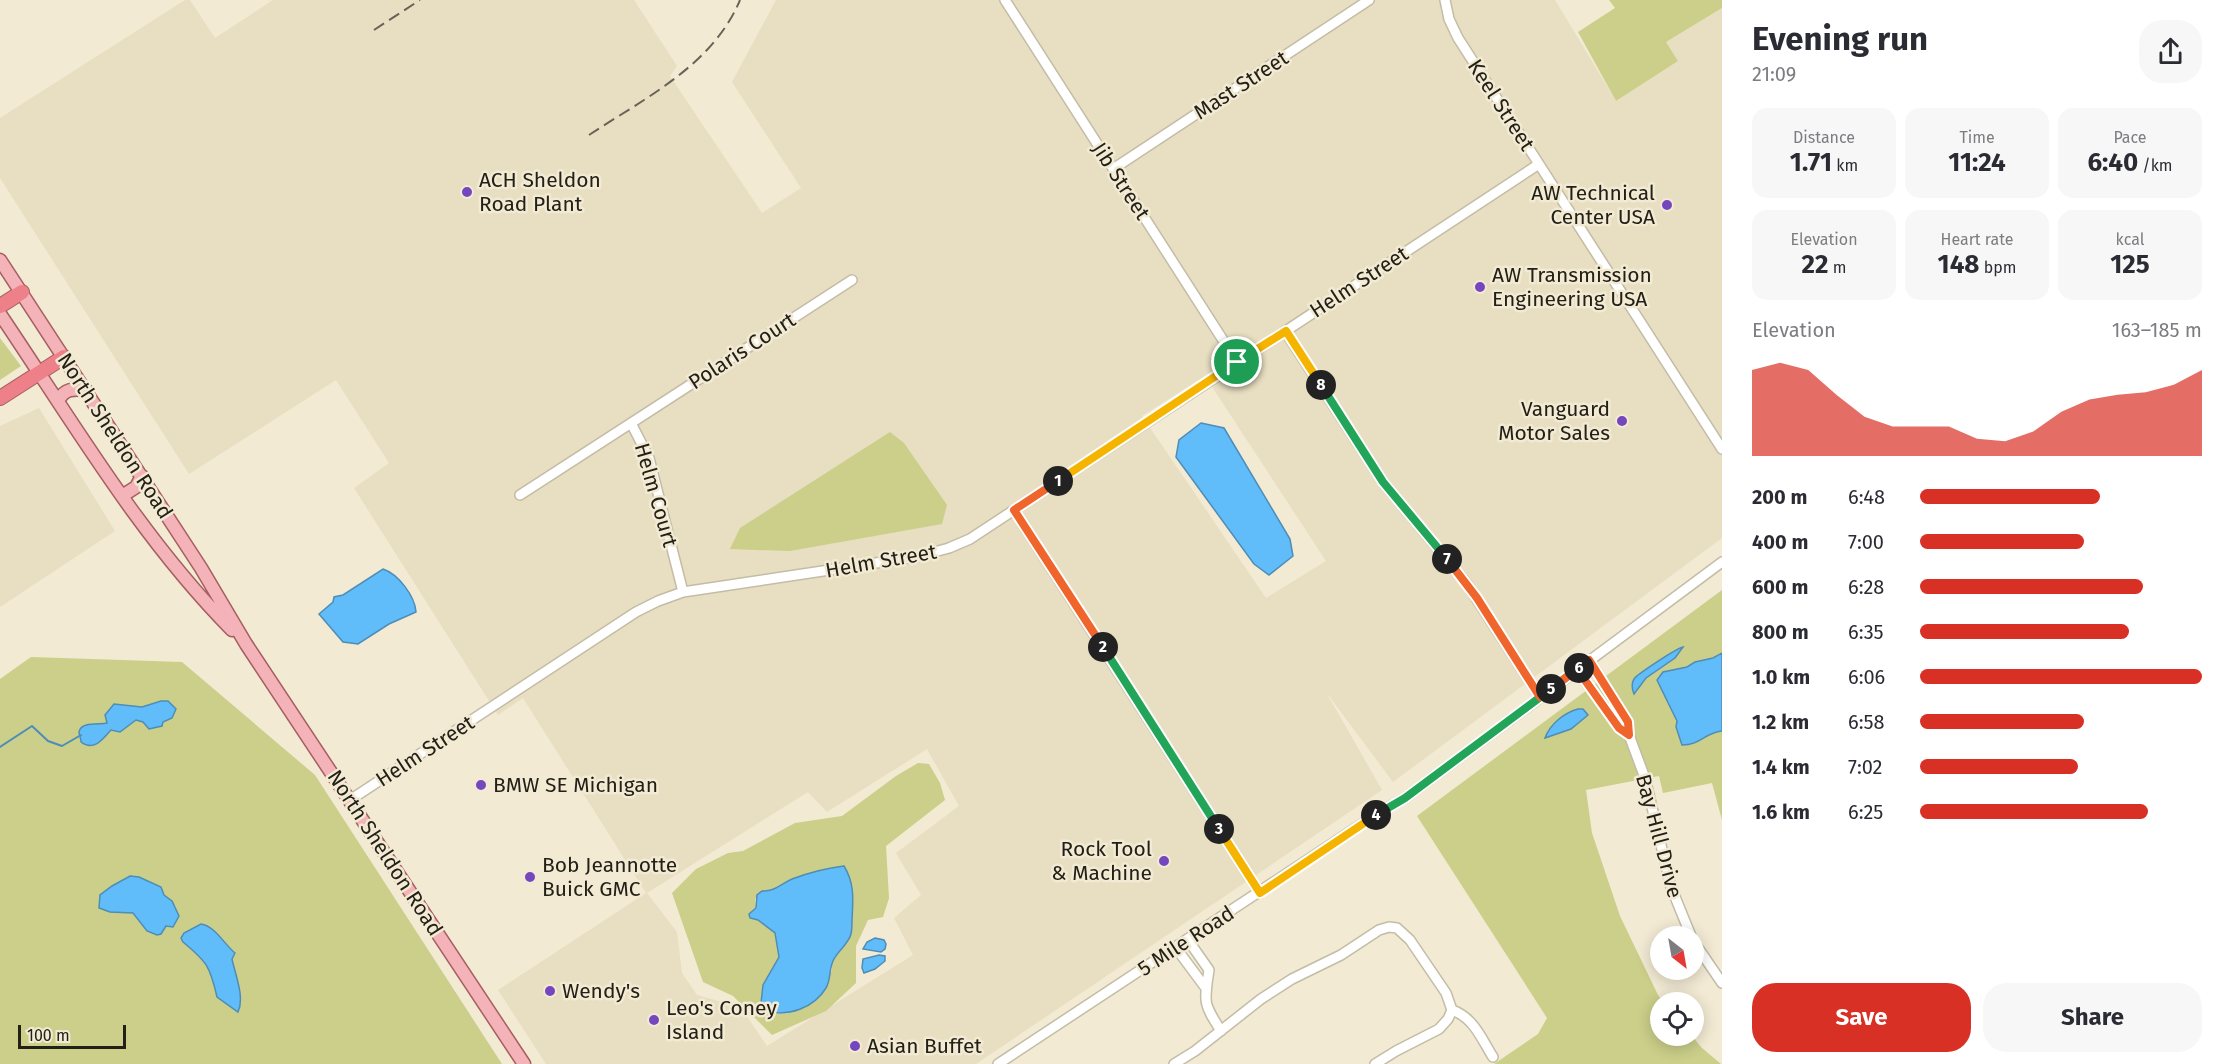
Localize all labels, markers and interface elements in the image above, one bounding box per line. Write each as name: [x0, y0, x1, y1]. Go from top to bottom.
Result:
text: Evening run: [1752, 19, 1928, 59]
button: share: [2139, 20, 2202, 83]
street label: Mast Street: [1189, 45, 1293, 125]
street label: Keel Street: [1462, 54, 1540, 156]
text: 21:09: [1752, 62, 1796, 86]
text: Distance: [1793, 128, 1855, 147]
text: Time: [1959, 128, 1995, 147]
text: Pace: [2113, 128, 2147, 147]
street label: Jib Street: [1086, 137, 1156, 225]
text: 1.71: [1790, 147, 1832, 178]
text: 11:24: [1948, 147, 2006, 178]
text: 6:40: [2087, 147, 2138, 178]
text: km: [1832, 156, 1858, 175]
text: /km: [2138, 156, 2173, 175]
place label: ACH Sheldon Road Plant: [479, 167, 601, 217]
place label: AW Technical Center USA: [1531, 180, 1655, 230]
marker: ACH Sheldon Road Plant: [460, 185, 474, 199]
marker: AW Technical Center USA: [1660, 198, 1674, 212]
text: Elevation: [1790, 230, 1858, 249]
text: Heart rate: [1941, 230, 2013, 249]
text: kcal: [2116, 230, 2144, 249]
street label: Helm Street: [1305, 240, 1414, 324]
text: 22: [1802, 249, 1828, 280]
text: 148: [1938, 249, 1979, 280]
text: 125: [2110, 249, 2150, 280]
text: m: [1828, 258, 1846, 277]
text: bpm: [1979, 258, 2016, 277]
place label: AW Transmission Engineering USA: [1492, 262, 1652, 312]
marker: AW Transmission Engineering USA: [1473, 280, 1487, 294]
street label: Polaris Court: [684, 307, 801, 395]
text: Elevation: [1752, 318, 1836, 342]
text: 163–185 m: [2112, 318, 2202, 342]
pin: [1211, 336, 1262, 387]
icon: arrive: [1220, 345, 1253, 378]
street label: North Sheldon Road: [52, 348, 178, 524]
pin: 8: [1306, 370, 1336, 400]
text: 8: [1316, 375, 1326, 394]
place label: Vanguard Motor Sales: [1498, 396, 1610, 446]
marker: Vanguard Motor Sales: [1615, 414, 1629, 428]
street label: Helm Court: [629, 440, 683, 550]
pin: 1: [1043, 466, 1073, 496]
text: 1: [1054, 471, 1062, 490]
text: 200 m: [1752, 485, 1807, 509]
text: 6:48: [1848, 485, 1885, 509]
text: 400 m: [1752, 530, 1808, 554]
text: 7:00: [1848, 530, 1884, 554]
street label: Helm Street: [823, 538, 939, 584]
pin: 7: [1432, 544, 1462, 574]
text: 7: [1443, 549, 1451, 568]
text: 600 m: [1752, 575, 1808, 599]
text: 6:28: [1848, 575, 1884, 599]
text: 800 m: [1752, 620, 1809, 644]
text: 6:35: [1848, 620, 1884, 644]
pin: 2: [1088, 632, 1118, 662]
text: 2: [1099, 637, 1107, 656]
pin: 6: [1564, 653, 1594, 683]
text: 6: [1574, 658, 1584, 677]
text: 1.0 km: [1752, 665, 1810, 689]
text: 6:06: [1848, 665, 1885, 689]
pin: 5: [1536, 674, 1566, 704]
text: 5: [1547, 679, 1555, 698]
street label: Helm Street: [371, 709, 480, 793]
text: 1.2 km: [1752, 710, 1809, 734]
text: 6:58: [1848, 710, 1885, 734]
text: 1.4 km: [1752, 755, 1810, 779]
text: 7:02: [1848, 755, 1883, 779]
street label: North Sheldon Road: [322, 765, 448, 941]
street label: Bay Hill Drive: [1630, 771, 1688, 901]
place label: BMW SE Michigan: [493, 772, 658, 798]
marker: BMW SE Michigan: [474, 778, 488, 792]
pin: 4: [1361, 800, 1391, 830]
text: 1.6 km: [1752, 800, 1810, 824]
text: 6:25: [1848, 800, 1883, 824]
text: 4: [1371, 805, 1381, 824]
pin: 3: [1204, 814, 1234, 844]
text: 3: [1215, 819, 1223, 838]
place label: Rock Tool & Machine: [1051, 836, 1152, 886]
place label: Bob Jeannotte Buick GMC: [542, 852, 677, 902]
marker: Rock Tool & Machine: [1157, 854, 1171, 868]
marker: Bob Jeannotte Buick GMC: [523, 870, 537, 884]
street label: 5 Mile Road: [1133, 900, 1239, 982]
north arrow: [1650, 926, 1704, 980]
map controls: [1650, 926, 1704, 1046]
place label: Wendy's: [562, 978, 640, 1004]
button: Save: [1752, 983, 1971, 1052]
button: Share: [1983, 983, 2202, 1052]
marker: Wendy's: [543, 984, 557, 998]
button: locate: [1650, 992, 1704, 1046]
place label: Leo's Coney Island: [666, 995, 777, 1045]
marker: Leo's Coney Island: [647, 1013, 661, 1027]
scale bar: [18, 1022, 126, 1050]
text: 100 m: [27, 1026, 70, 1045]
place label: Asian Buffet: [867, 1033, 982, 1059]
marker: Asian Buffet: [848, 1039, 862, 1053]

